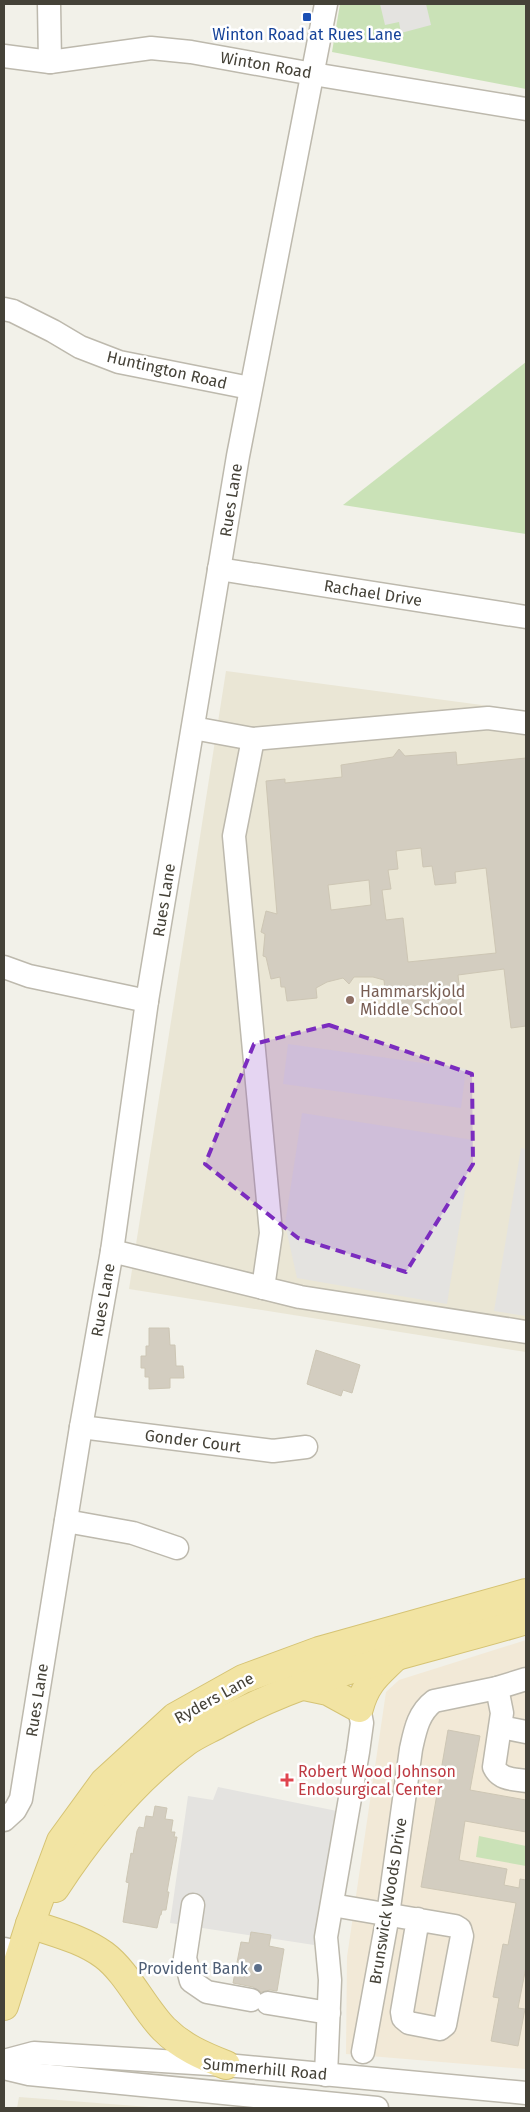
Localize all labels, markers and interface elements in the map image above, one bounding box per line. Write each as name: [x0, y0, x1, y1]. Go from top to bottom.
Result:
marker: Winton Road at Rues Lane: [301, 11, 313, 23]
place label: Winton Road at Rues Lane: [212, 25, 402, 44]
street label: Winton Road: [219, 48, 313, 82]
street label: Huntington Road: [105, 347, 229, 393]
street label: Rues Lane: [216, 462, 246, 538]
street label: Rachael Drive: [323, 576, 423, 610]
street label: Rues Lane: [149, 862, 179, 938]
place label: Hammarskjold Middle School: [360, 982, 465, 1019]
marker: Hammarskjold Middle School: [344, 994, 356, 1006]
street label: Rues Lane: [87, 1262, 119, 1338]
street label: Gonder Court: [144, 1426, 242, 1456]
street label: Rues Lane: [22, 1662, 52, 1738]
street label: Ryders Lane: [171, 1668, 257, 1728]
place label: Robert Wood Johnson Endosurgical Center: [298, 1762, 456, 1799]
marker: Robert Wood Johnson Endosurgical Center: [280, 1773, 294, 1787]
street label: Brunswick Woods Drive: [365, 1816, 411, 1986]
place label: Provident Bank: [138, 1959, 249, 1978]
marker: Provident Bank: [252, 1962, 264, 1974]
street label: Summerhill Road: [202, 2054, 328, 2084]

